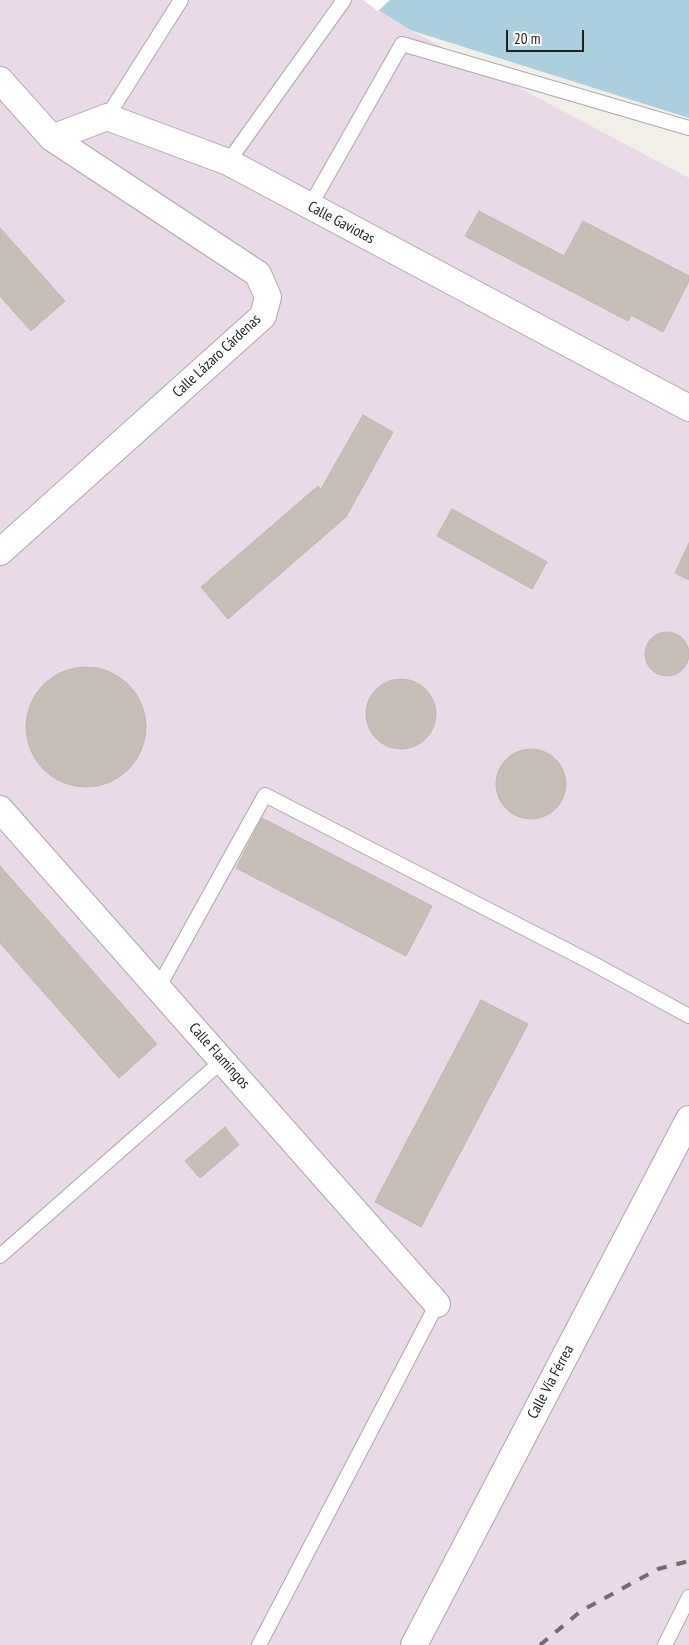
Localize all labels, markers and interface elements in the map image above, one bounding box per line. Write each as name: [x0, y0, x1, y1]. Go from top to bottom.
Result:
scale bar: [509, 20, 586, 52]
text: 20 m: [514, 29, 540, 48]
street label: Calle Gaviotas: [304, 198, 378, 248]
street label: Calle Lázaro Cárdenas: [169, 311, 265, 401]
street label: Calle Flamingos: [185, 1019, 253, 1093]
street label: Calle Vía Férrea: [524, 1342, 578, 1422]

